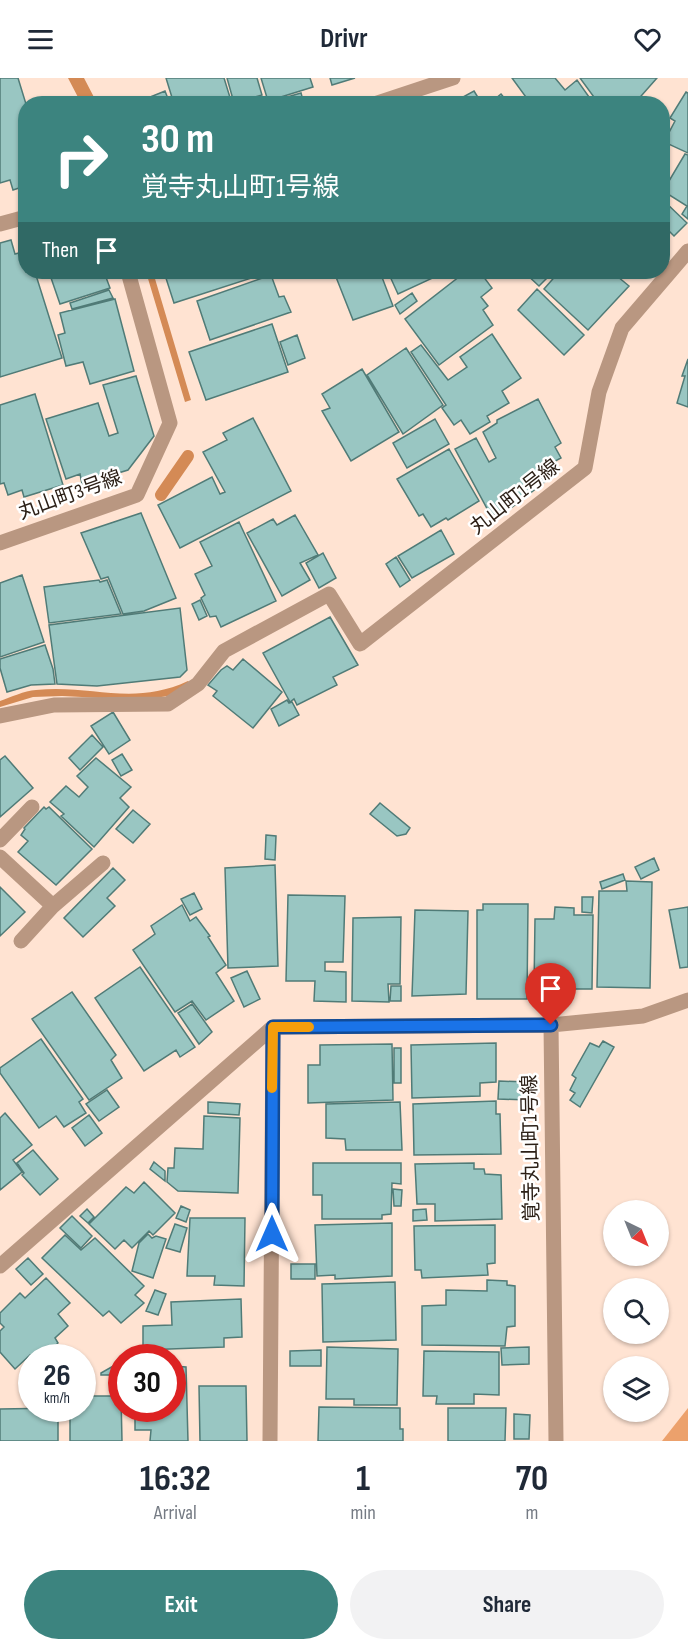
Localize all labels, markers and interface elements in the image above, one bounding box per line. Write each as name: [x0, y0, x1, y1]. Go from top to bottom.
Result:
icon: menu: [24, 23, 57, 56]
text: Drivr: [320, 23, 368, 55]
icon: heart: [631, 23, 664, 56]
text: 30 m: [141, 114, 214, 165]
icon: right: [42, 120, 120, 198]
text: 覚寺丸山町1号線: [141, 172, 339, 204]
icon: arrive: [90, 234, 123, 267]
text: Then: [42, 237, 78, 264]
street label: 丸山町1号線: [465, 455, 565, 539]
street label: 丸山町3号線: [15, 465, 125, 525]
pin: [525, 963, 576, 1025]
icon: arrive: [534, 972, 567, 1005]
street label: 覚寺丸山町1号線: [518, 1074, 544, 1222]
north arrow: [603, 1200, 669, 1266]
map controls: [603, 1200, 669, 1422]
position arrow: [240, 1202, 304, 1266]
button: search: [603, 1278, 669, 1344]
speed limit sign: 30: [108, 1344, 186, 1422]
button: layers: [603, 1356, 669, 1422]
text: 26: [43, 1358, 71, 1394]
text: km/h: [44, 1389, 70, 1408]
text: 16:32: [140, 1458, 211, 1501]
text: 1: [356, 1458, 370, 1501]
text: 70: [515, 1458, 548, 1501]
text: Arrival: [154, 1501, 197, 1525]
text: min: [351, 1501, 376, 1525]
text: m: [525, 1501, 538, 1525]
button: Exit: [24, 1570, 338, 1639]
button: Share: [350, 1570, 664, 1639]

